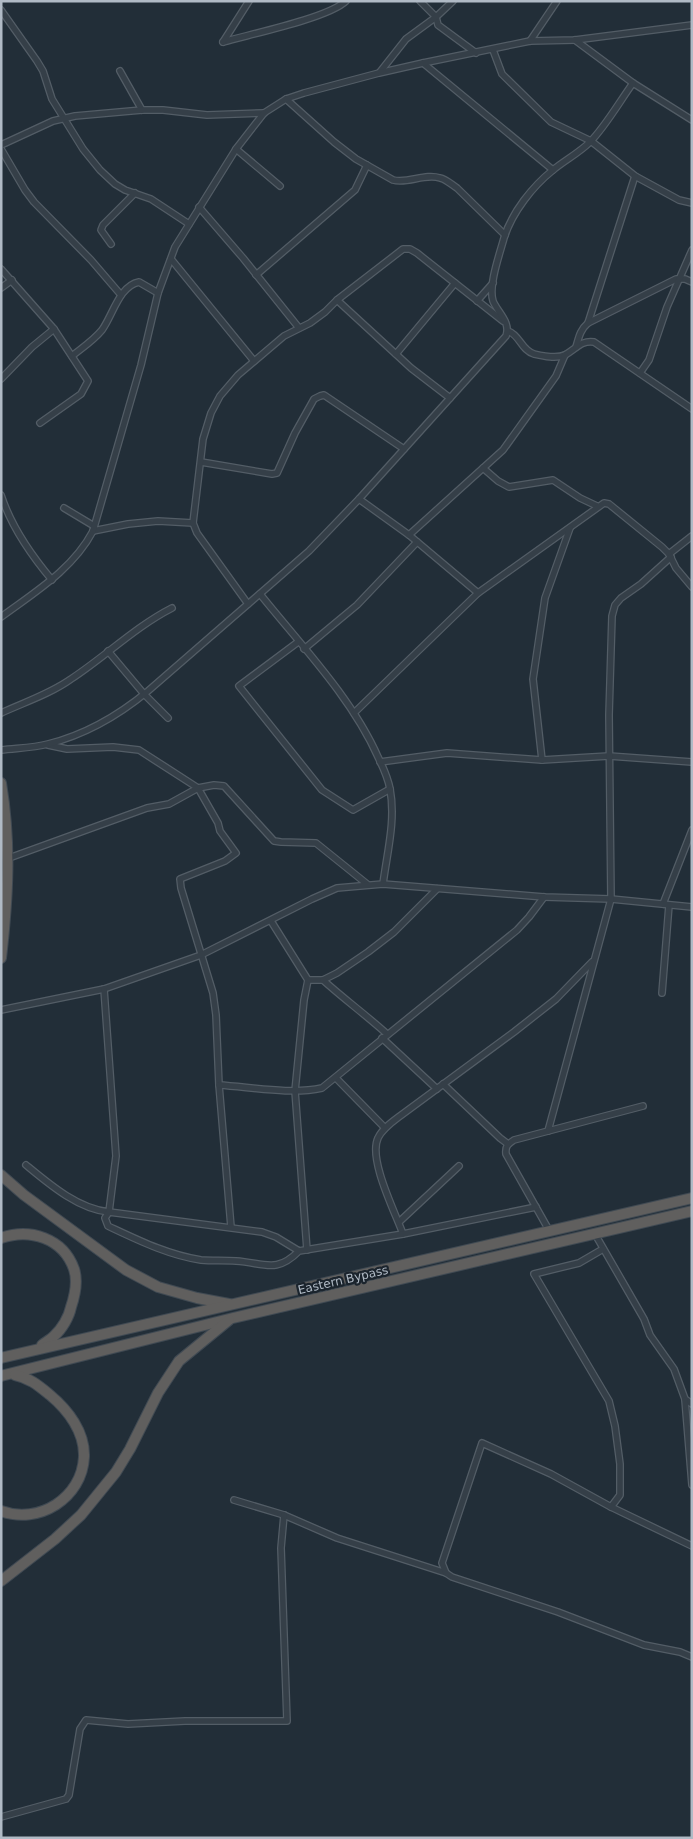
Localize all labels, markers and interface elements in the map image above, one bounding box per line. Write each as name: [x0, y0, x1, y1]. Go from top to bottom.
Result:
street label: Eastern Bypass: [296, 1263, 390, 1297]

